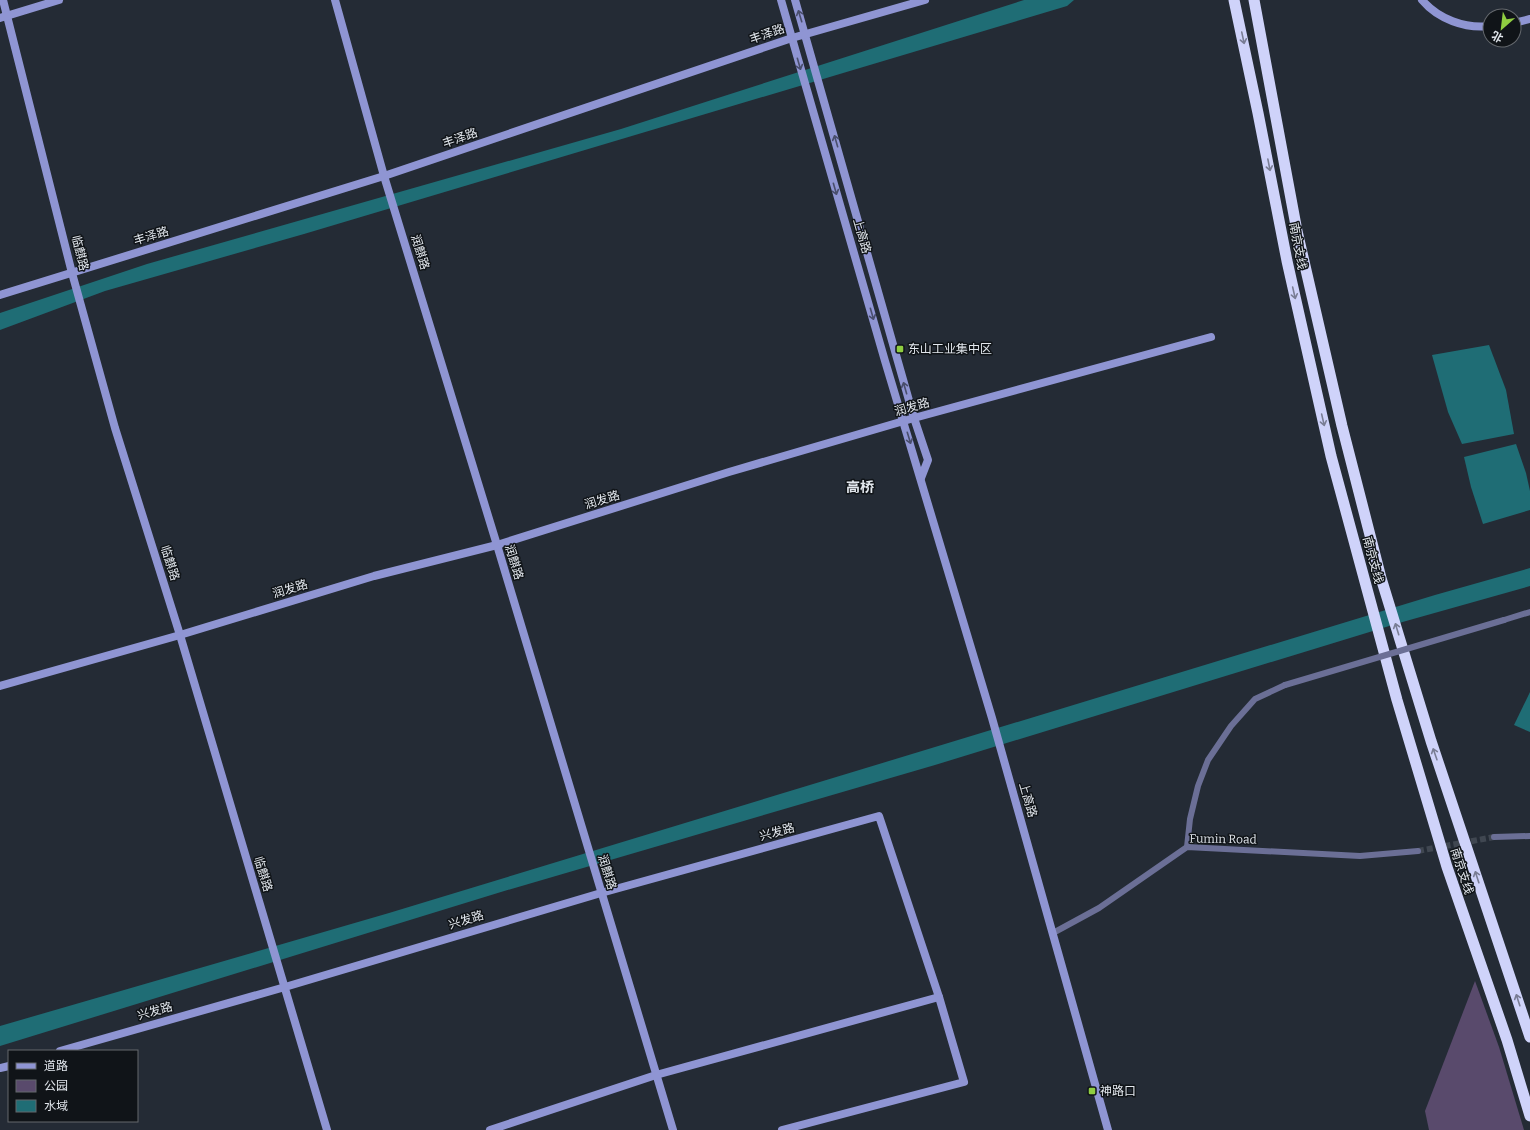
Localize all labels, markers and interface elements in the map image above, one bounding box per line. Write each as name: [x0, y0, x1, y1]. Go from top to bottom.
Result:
north arrow: [1482, 8, 1522, 48]
one-way arrow: [796, 10, 803, 23]
street label: 丰泽路: [748, 22, 786, 46]
text: 北: [1490, 28, 1505, 45]
one-way arrow: [1239, 31, 1247, 44]
one-way arrow: [796, 58, 804, 71]
street label: 丰泽路: [441, 126, 479, 150]
one-way arrow: [832, 135, 839, 148]
one-way arrow: [1265, 159, 1273, 172]
one-way arrow: [832, 182, 840, 195]
street label: 上高路: [850, 217, 874, 255]
street label: 南京支线: [1287, 221, 1309, 271]
street label: 丰泽路: [132, 224, 170, 248]
street label: 润麒路: [408, 233, 432, 271]
street label: 临麒路: [69, 234, 91, 272]
one-way arrow: [1291, 286, 1299, 299]
one-way arrow: [868, 307, 876, 320]
place label: 东山工业集中区: [908, 342, 992, 356]
marker: 东山工业集中区: [895, 344, 905, 354]
one-way arrow: [901, 382, 909, 395]
street label: 润发路: [893, 395, 931, 419]
one-way arrow: [1319, 413, 1327, 426]
one-way arrow: [906, 432, 913, 445]
district label: 高桥: [846, 479, 874, 496]
street label: 润发路: [583, 488, 621, 512]
street label: 南京支线: [1360, 535, 1386, 585]
street label: 润麒路: [502, 543, 526, 581]
street label: 临麒路: [158, 544, 182, 582]
street label: 润发路: [271, 577, 309, 601]
one-way arrow: [1393, 623, 1400, 636]
one-way arrow: [1431, 748, 1439, 760]
street label: 上高路: [1016, 781, 1040, 819]
street label: 兴发路: [758, 821, 796, 843]
street label: Fumin Road: [1189, 831, 1257, 847]
street label: 南京支线: [1448, 846, 1476, 896]
street label: 润麒路: [595, 853, 619, 891]
street label: 临麒路: [251, 855, 275, 893]
one-way arrow: [1473, 871, 1480, 884]
street label: 兴发路: [447, 908, 485, 932]
one-way arrow: [1514, 994, 1521, 1007]
street label: 兴发路: [136, 999, 174, 1023]
legend: [8, 1050, 138, 1122]
text: 道路: [44, 1059, 68, 1073]
text: 公园: [44, 1079, 68, 1093]
place label: 神路口: [1100, 1084, 1136, 1098]
marker: 神路口: [1087, 1086, 1097, 1096]
text: 水域: [44, 1099, 68, 1113]

